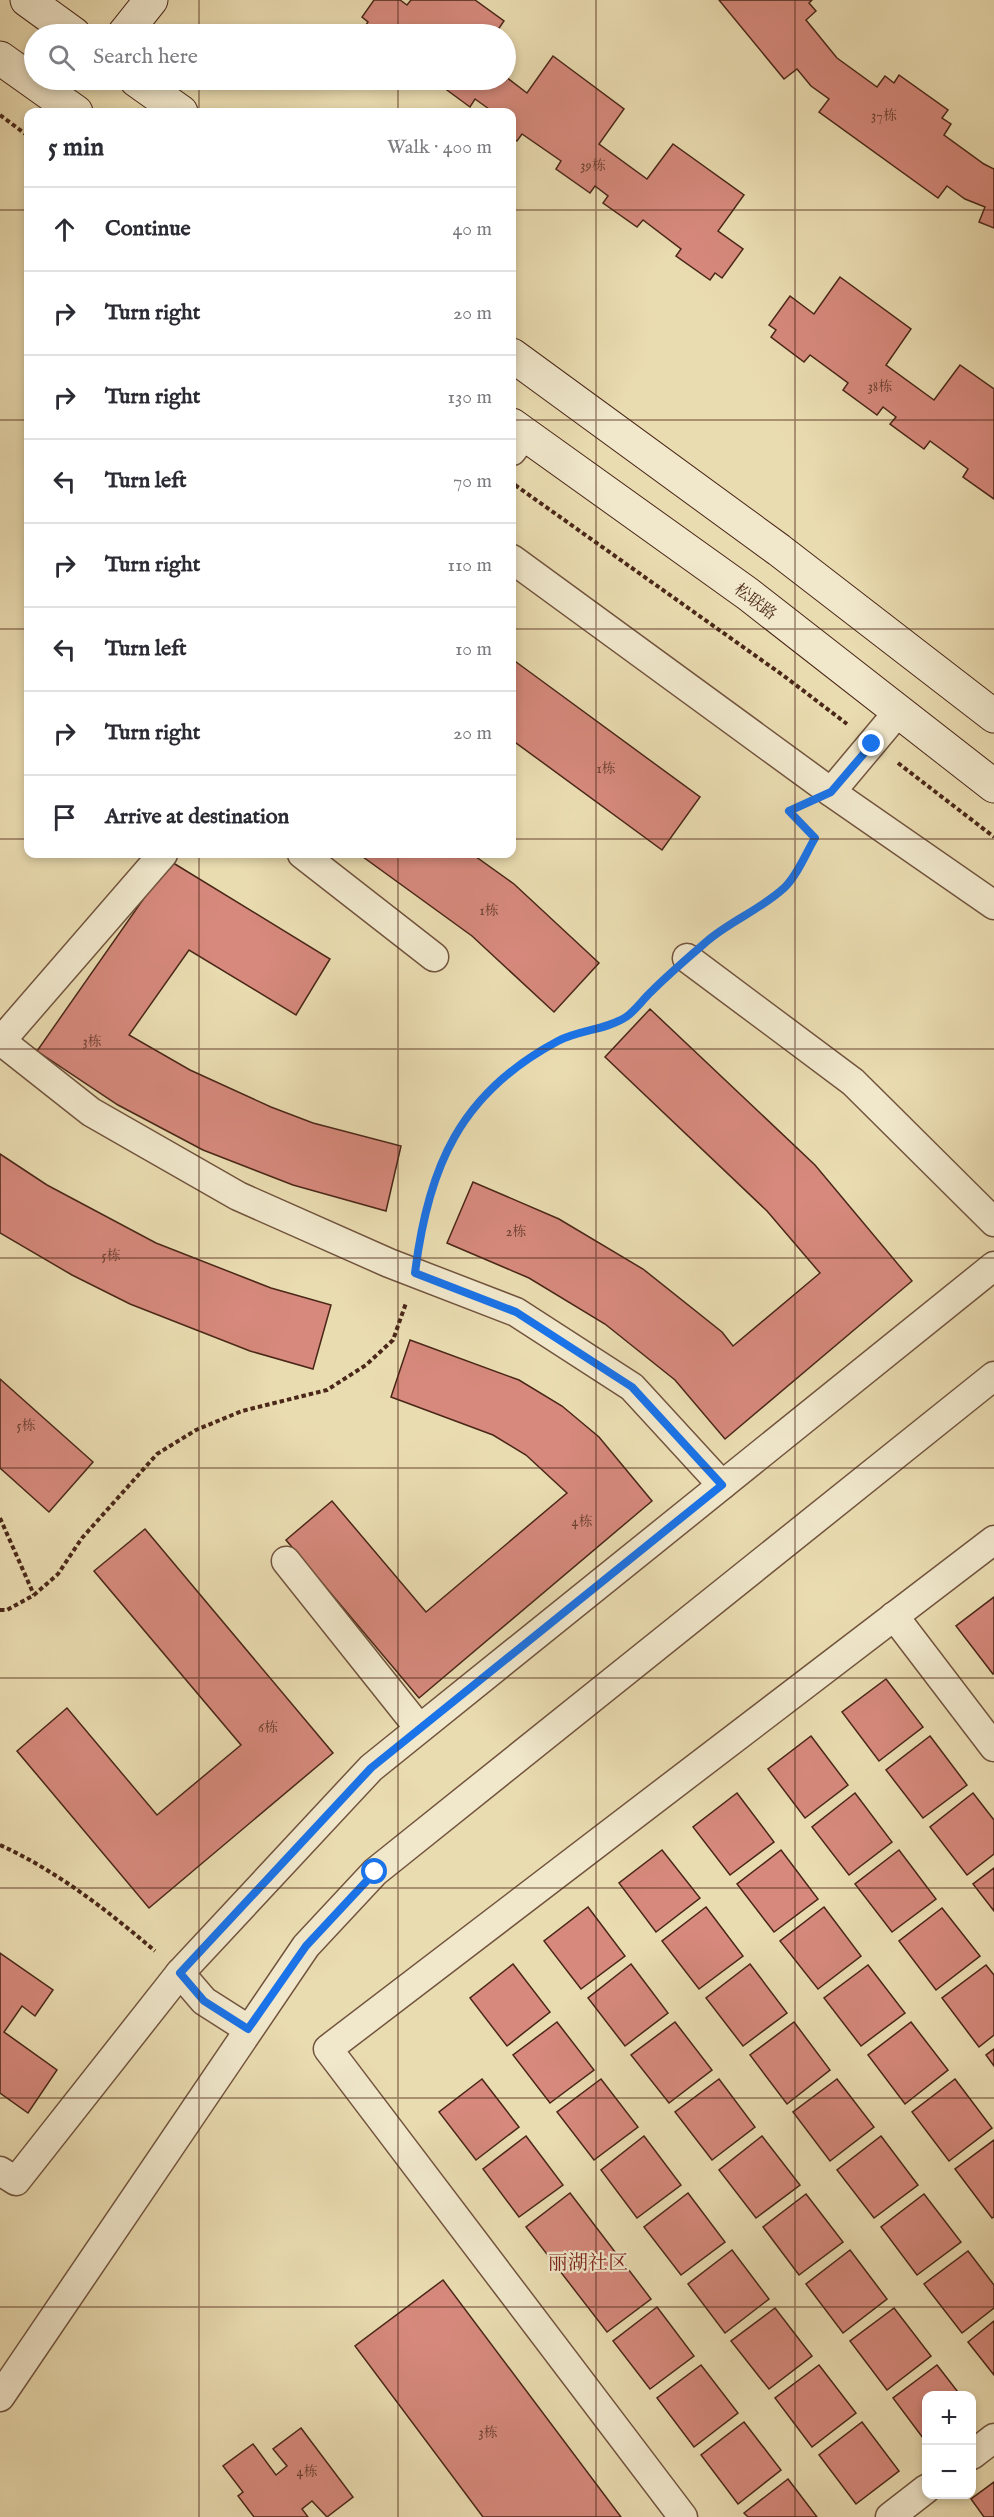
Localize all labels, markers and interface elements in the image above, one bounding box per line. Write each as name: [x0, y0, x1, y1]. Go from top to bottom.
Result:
search box: [24, 24, 516, 90]
icon: search: [45, 41, 78, 74]
text: Search here: [93, 43, 198, 71]
house number: 37栋: [871, 107, 897, 125]
text: 5 min: [48, 131, 104, 164]
text: Walk · 400 m: [387, 135, 492, 160]
house number: 39栋: [580, 157, 606, 175]
icon: ahead: [48, 213, 81, 246]
text: Continue: [105, 215, 191, 243]
text: 40 m: [453, 217, 492, 242]
icon: right: [48, 297, 81, 330]
text: Turn right: [105, 299, 200, 327]
text: 20 m: [453, 301, 492, 326]
house number: 38栋: [868, 378, 892, 396]
icon: right: [48, 381, 81, 414]
text: Turn right: [105, 383, 200, 411]
text: 130 m: [447, 385, 492, 410]
icon: left: [48, 465, 81, 498]
text: Turn left: [105, 467, 187, 495]
text: 70 m: [453, 469, 492, 494]
icon: right: [48, 549, 81, 582]
text: Turn right: [105, 551, 200, 579]
text: 110 m: [448, 553, 492, 578]
street label: 松联路: [730, 580, 780, 625]
icon: left: [48, 633, 81, 666]
text: Turn left: [105, 635, 187, 663]
text: 10 m: [455, 637, 492, 662]
icon: right: [48, 717, 81, 750]
text: Turn right: [105, 719, 200, 747]
text: 20 m: [453, 721, 492, 746]
route end: [858, 730, 884, 756]
house number: 1栋: [596, 760, 616, 778]
icon: arrive: [48, 801, 81, 834]
text: Arrive at destination: [105, 803, 289, 831]
house number: 1栋: [479, 902, 499, 920]
house number: 3栋: [82, 1033, 102, 1051]
house number: 2栋: [506, 1223, 526, 1241]
house number: 5栋: [101, 1247, 121, 1265]
house number: 5栋: [16, 1417, 36, 1435]
house number: 4栋: [572, 1513, 592, 1531]
house number: 6栋: [258, 1719, 278, 1737]
route start: [361, 1858, 387, 1884]
district label: 丽湖社区: [548, 2251, 628, 2276]
map controls: [922, 2391, 976, 2499]
button: +: [922, 2391, 976, 2445]
house number: 3栋: [478, 2424, 498, 2442]
button: −: [922, 2445, 976, 2499]
house number: 4栋: [297, 2463, 317, 2481]

